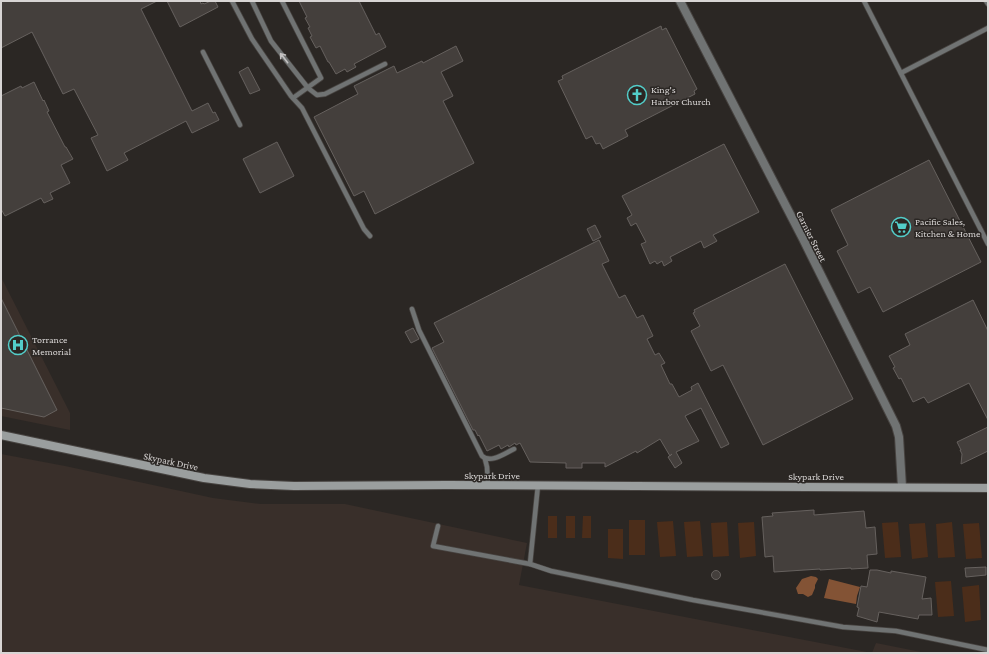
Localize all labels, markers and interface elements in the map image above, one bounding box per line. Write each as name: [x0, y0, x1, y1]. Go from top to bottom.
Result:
one-way arrow: [280, 52, 288, 63]
church icon: King's Harbor Church: [626, 84, 648, 106]
place label: King's Harbor Church: [651, 84, 711, 107]
street label: Garnier Street: [794, 209, 829, 264]
supermarket icon: Pacific Sales, Kitchen & Home: [890, 216, 912, 238]
place label: Pacific Sales, Kitchen & Home: [915, 216, 981, 239]
hospital icon: Torrance Memorial: [7, 334, 29, 356]
place label: Torrance Memorial: [32, 334, 71, 357]
street label: Skypark Drive: [143, 450, 200, 473]
street label: Skypark Drive: [464, 470, 520, 481]
street label: Skypark Drive: [788, 471, 844, 482]

